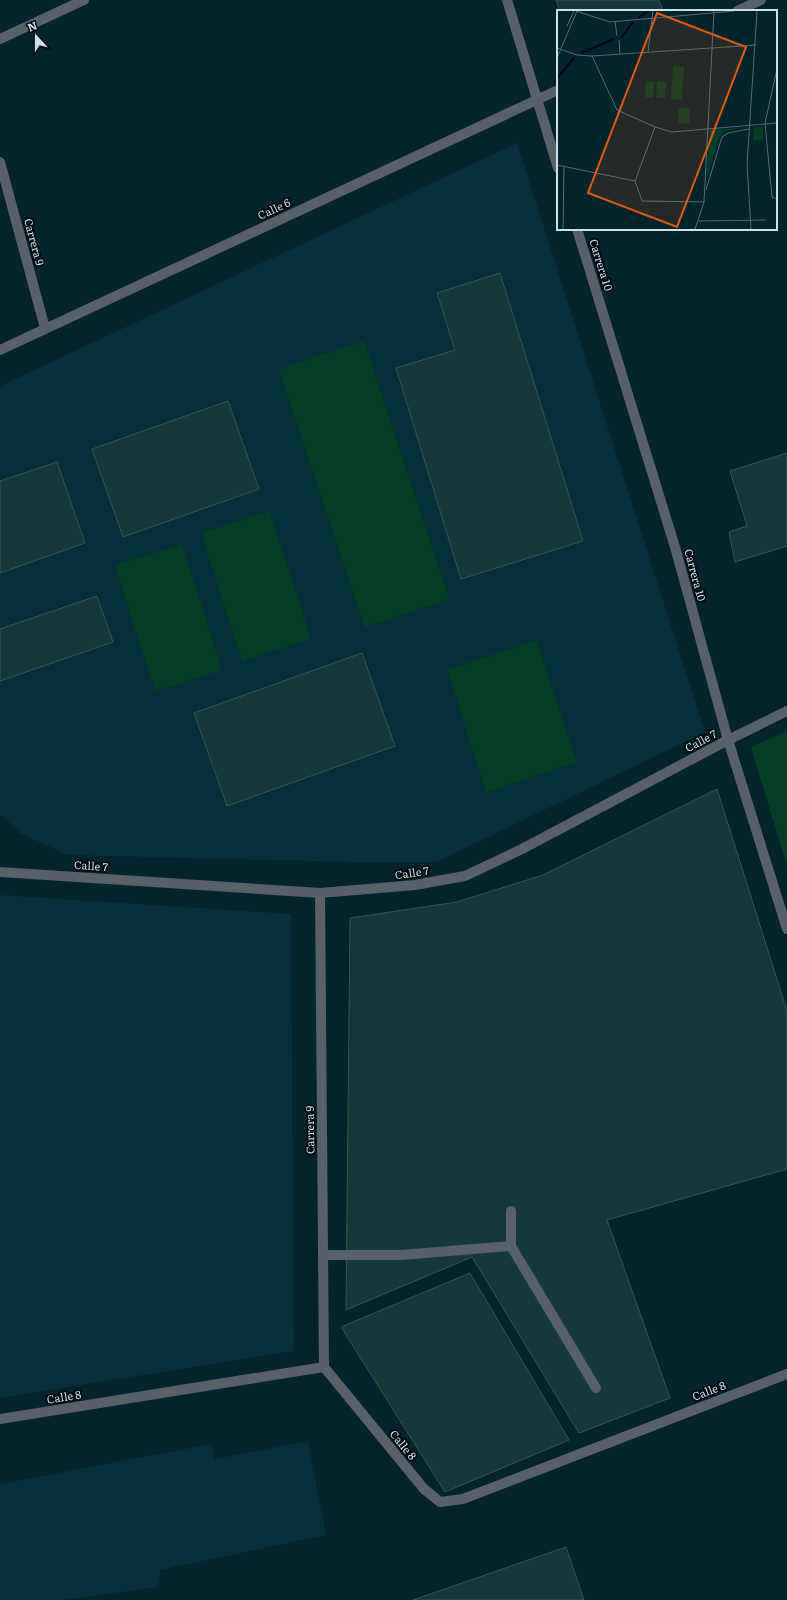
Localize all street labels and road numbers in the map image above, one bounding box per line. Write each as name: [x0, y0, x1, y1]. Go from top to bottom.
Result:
street label: Calle 6: [255, 193, 293, 223]
street label: Carrera 9: [21, 216, 49, 267]
street label: Carrera 10: [586, 237, 617, 293]
street label: Carrera 10: [681, 547, 711, 603]
street label: Calle 7: [682, 725, 720, 755]
street label: Calle 7: [73, 856, 109, 874]
street label: Calle 7: [394, 862, 430, 882]
street label: Carrera 9: [301, 1105, 317, 1154]
street label: Calle 8: [690, 1376, 728, 1404]
street label: Calle 8: [45, 1385, 82, 1407]
street label: Calle 8: [387, 1426, 421, 1463]

